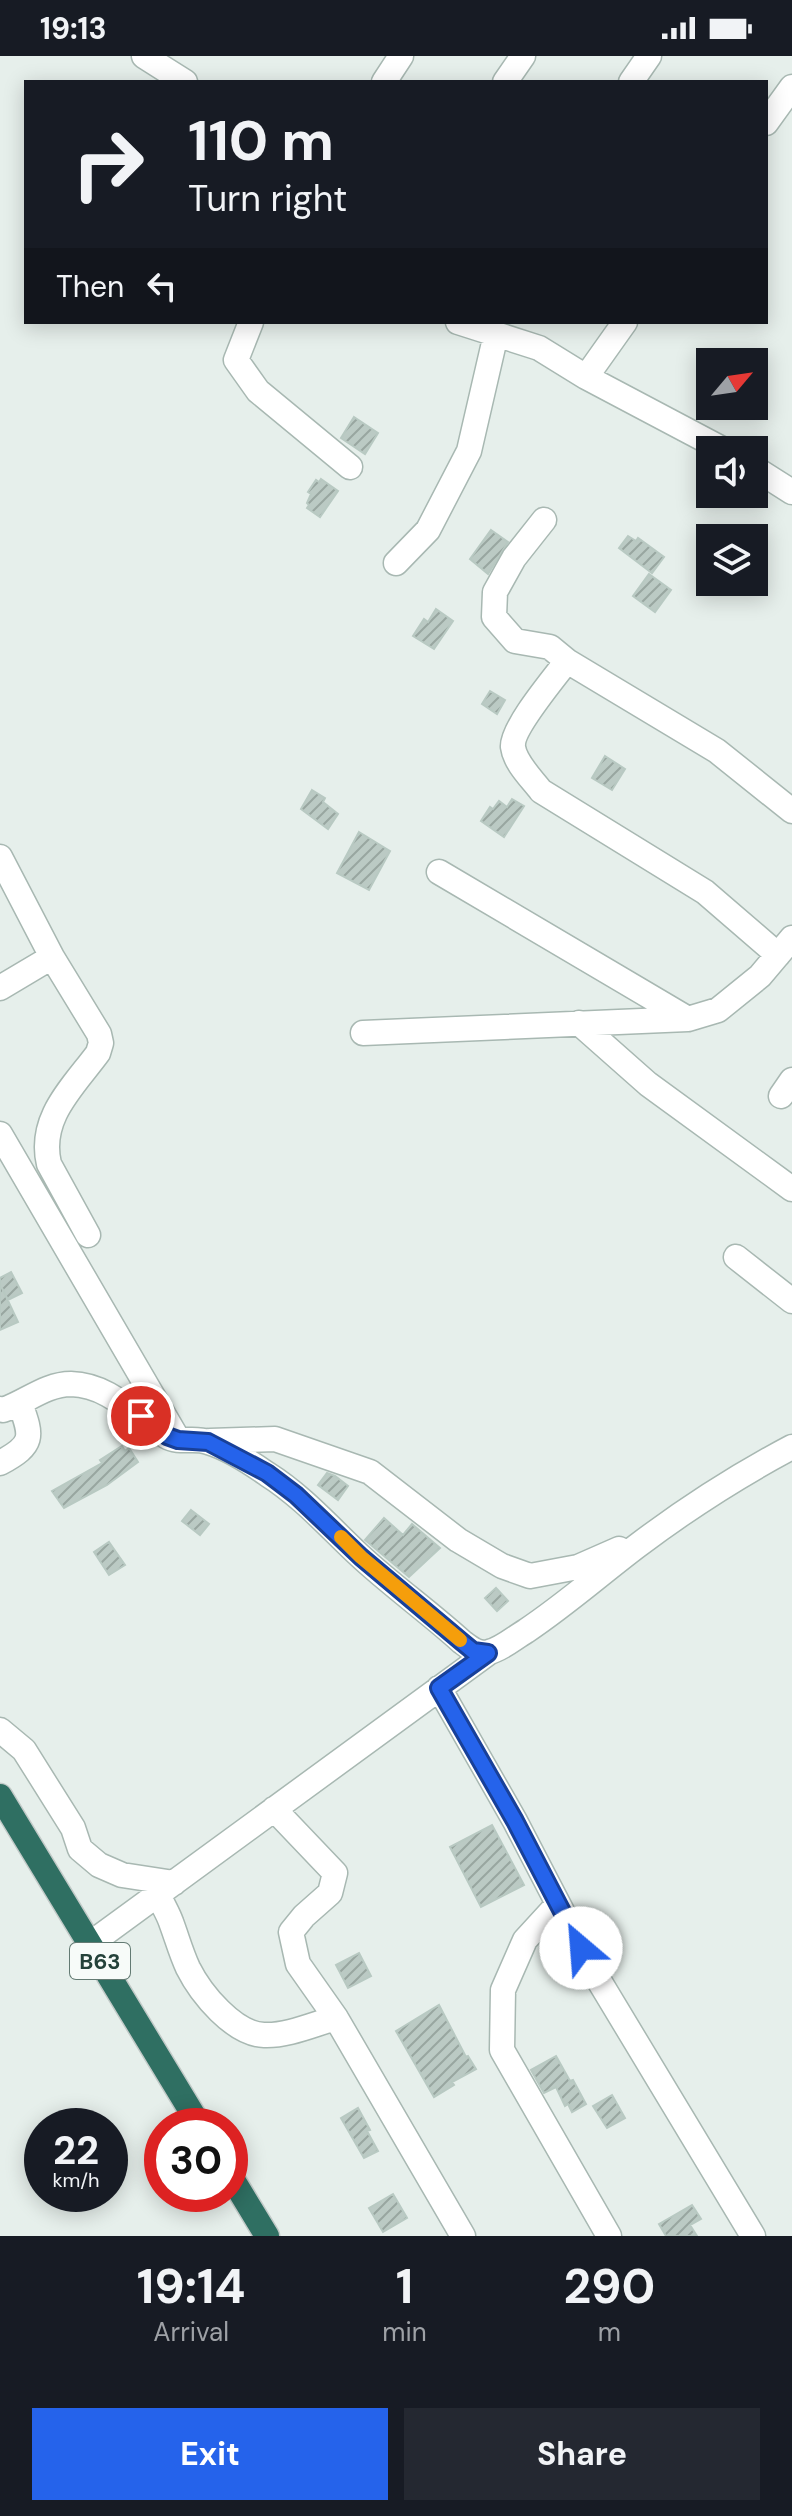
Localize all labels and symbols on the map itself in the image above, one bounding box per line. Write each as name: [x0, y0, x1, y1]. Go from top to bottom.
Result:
north arrow: [696, 348, 768, 420]
pin: [107, 1382, 175, 1450]
position arrow: [539, 1906, 623, 1990]
road number: B63: [70, 1943, 130, 1979]
speed limit sign: 30: [144, 2108, 248, 2212]

